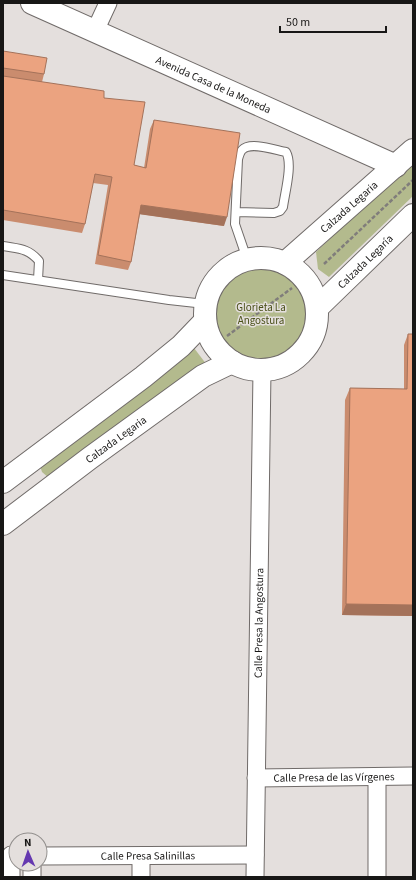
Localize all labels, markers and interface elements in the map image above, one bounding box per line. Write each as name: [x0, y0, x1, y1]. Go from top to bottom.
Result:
scale bar: [280, 8, 386, 34]
text: 50 m: [286, 14, 310, 31]
street label: Avenida Casa de la Moneda: [154, 52, 274, 117]
street label: Calzada Legaria: [317, 177, 381, 236]
street label: Calzada Legaría: [334, 231, 396, 292]
park label: Glorieta La Angostura: [236, 300, 286, 328]
street label: Calzada Legaria: [82, 412, 149, 467]
street label: Calle Presa la Angostura: [250, 568, 267, 678]
street label: Calle Presa de las Vírgenes: [273, 769, 395, 785]
north arrow: [8, 832, 48, 872]
text: N: [24, 835, 32, 850]
street label: Calle Presa Salinillas: [101, 848, 196, 863]

